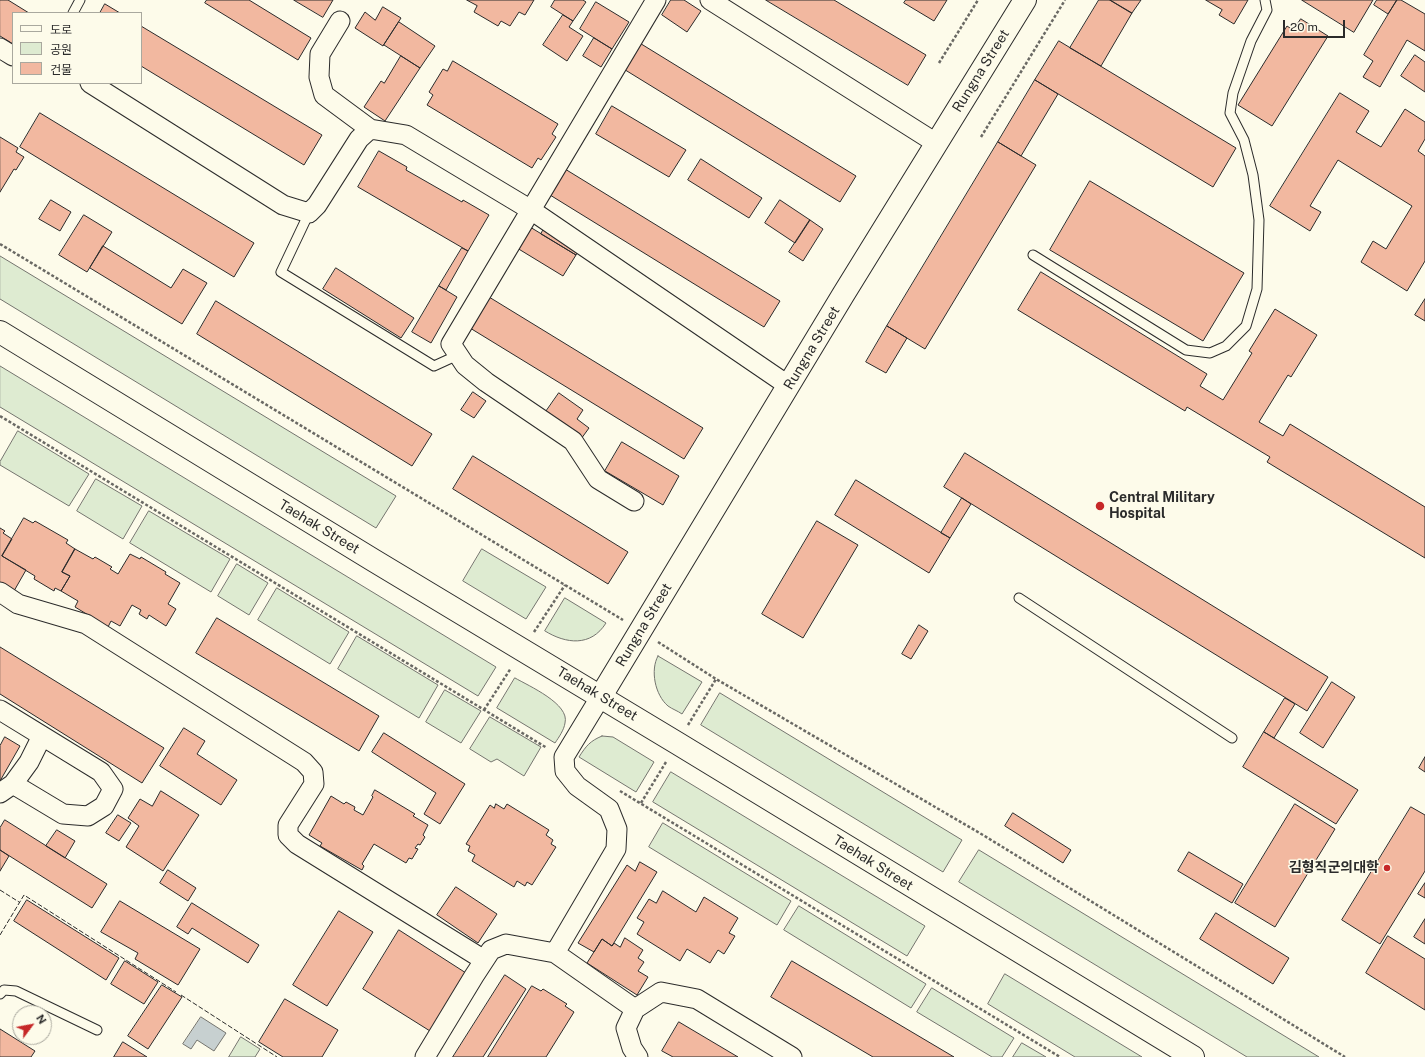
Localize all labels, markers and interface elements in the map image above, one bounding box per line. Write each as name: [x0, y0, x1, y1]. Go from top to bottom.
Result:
legend: [12, 12, 142, 84]
scale bar: [1285, 12, 1347, 38]
text: 20 m: [1290, 20, 1318, 34]
text: 도로: [50, 23, 72, 37]
street label: Rungna Street: [949, 26, 1013, 116]
text: 공원: [50, 43, 72, 57]
text: 건물: [50, 63, 72, 77]
street label: Rungna Street: [780, 303, 844, 393]
place label: Central Military Hospital: [1109, 490, 1215, 522]
street label: Taehak Street: [276, 496, 362, 558]
marker: Central Military Hospital: [1094, 500, 1106, 512]
street label: Rungna Street: [612, 580, 676, 670]
street label: Taehak Street: [554, 663, 640, 725]
street label: Taehak Street: [830, 832, 916, 894]
place label: 김형직군의대학: [1289, 860, 1379, 876]
marker: 김형직군의대학: [1382, 863, 1392, 873]
north arrow: [12, 1005, 52, 1045]
text: N: [34, 1012, 49, 1026]

